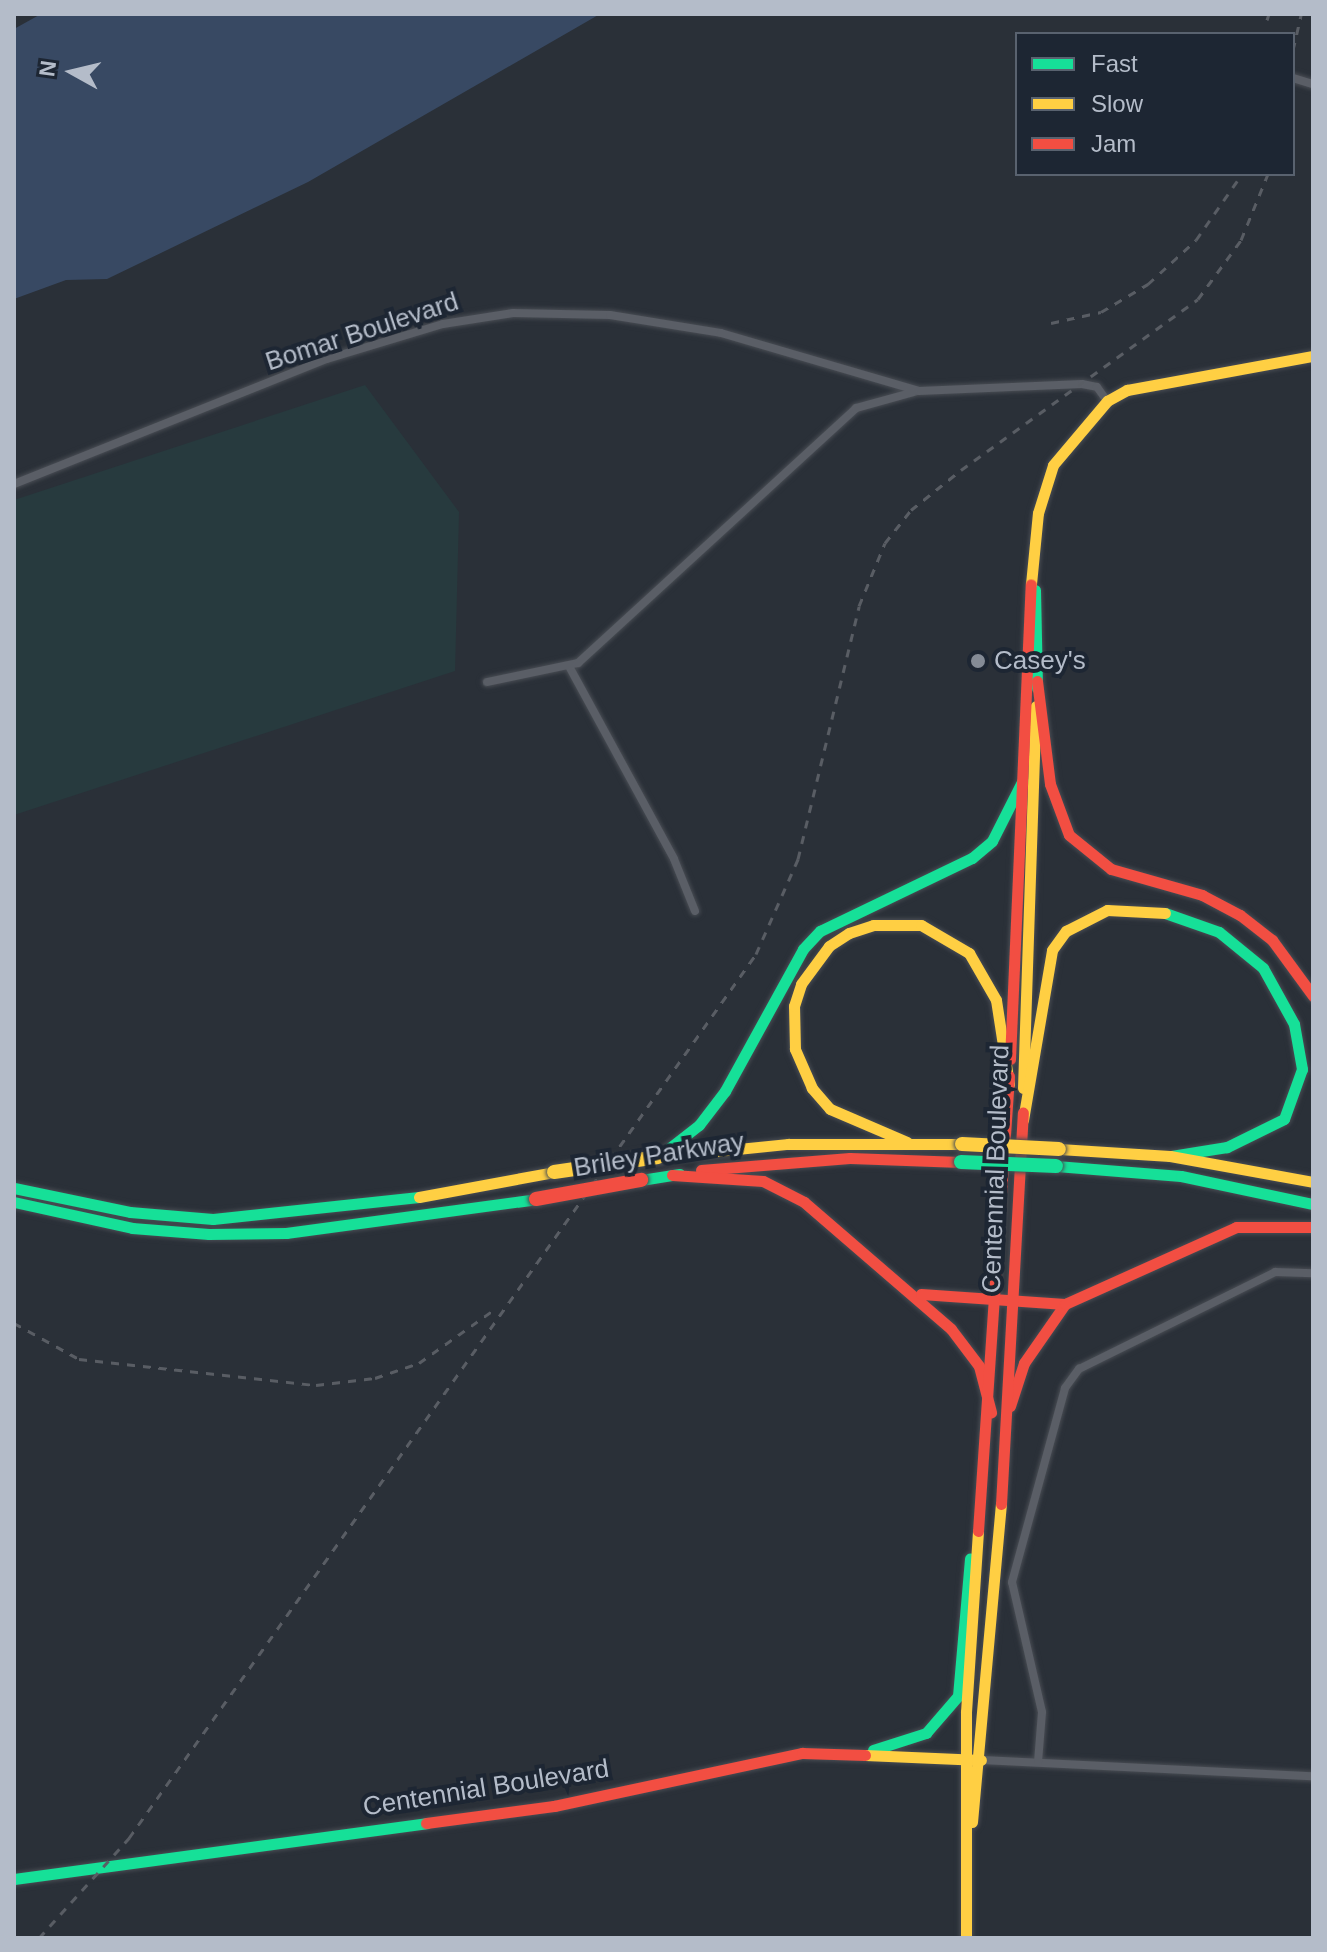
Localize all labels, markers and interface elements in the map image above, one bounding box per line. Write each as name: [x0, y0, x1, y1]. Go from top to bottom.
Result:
north arrow: [32, 32, 112, 112]
legend: [1015, 32, 1295, 176]
text: Fast: [1091, 50, 1138, 77]
text: N: [34, 59, 61, 78]
text: Slow: [1091, 90, 1143, 117]
text: Jam: [1091, 130, 1136, 157]
street label: Bomar Boulevard: [262, 286, 462, 378]
place label: Casey's: [994, 645, 1086, 677]
marker: Casey's: [969, 652, 987, 670]
street label: Centennial Boulevard: [976, 1044, 1016, 1294]
street label: Briley Parkway: [572, 1126, 746, 1184]
street label: Centennial Boulevard: [361, 1753, 611, 1823]

